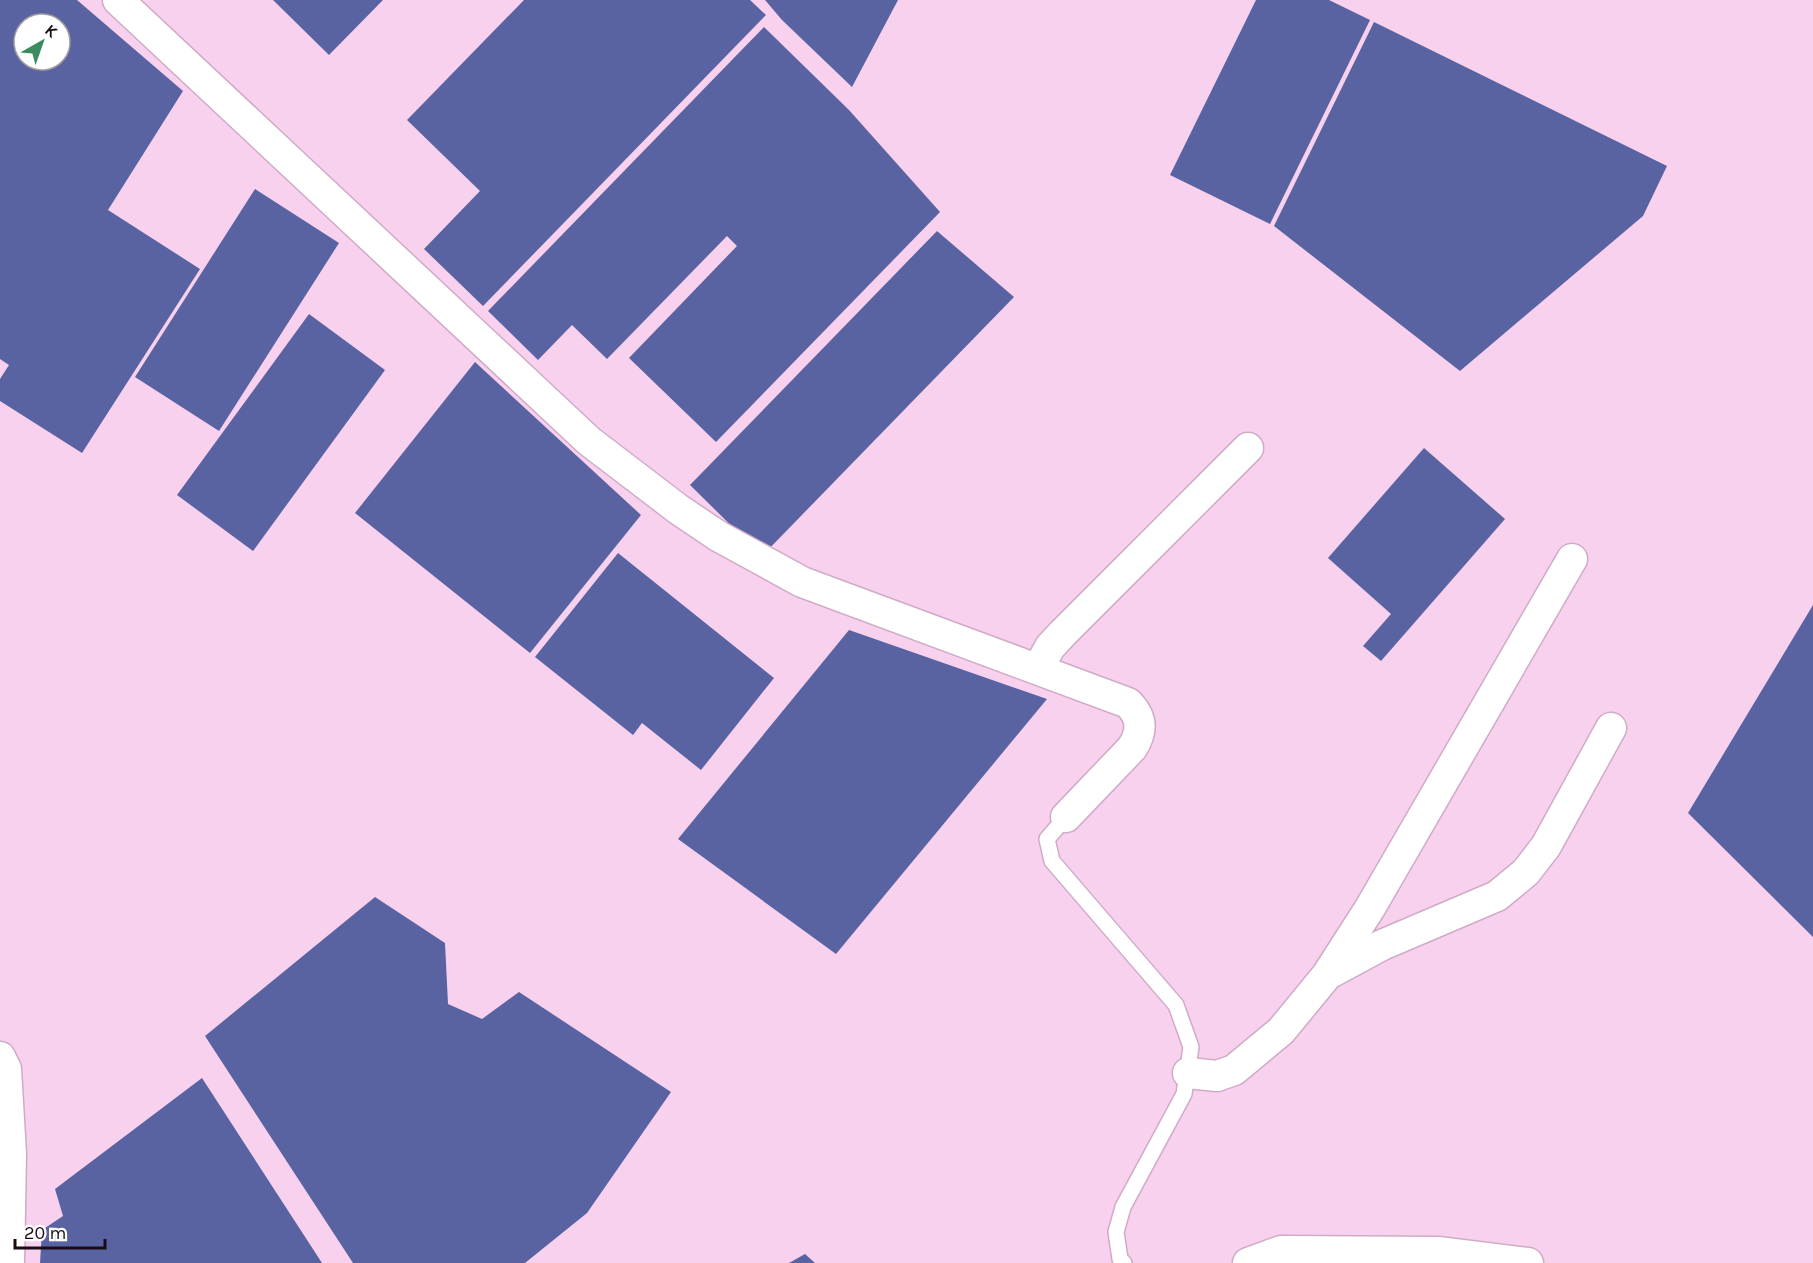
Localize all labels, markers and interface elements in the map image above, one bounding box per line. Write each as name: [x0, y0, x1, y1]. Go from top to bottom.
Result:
north arrow: [12, 12, 72, 72]
text: K: [41, 20, 62, 42]
scale bar: [15, 1212, 105, 1250]
text: 20 m: [24, 1222, 66, 1244]

